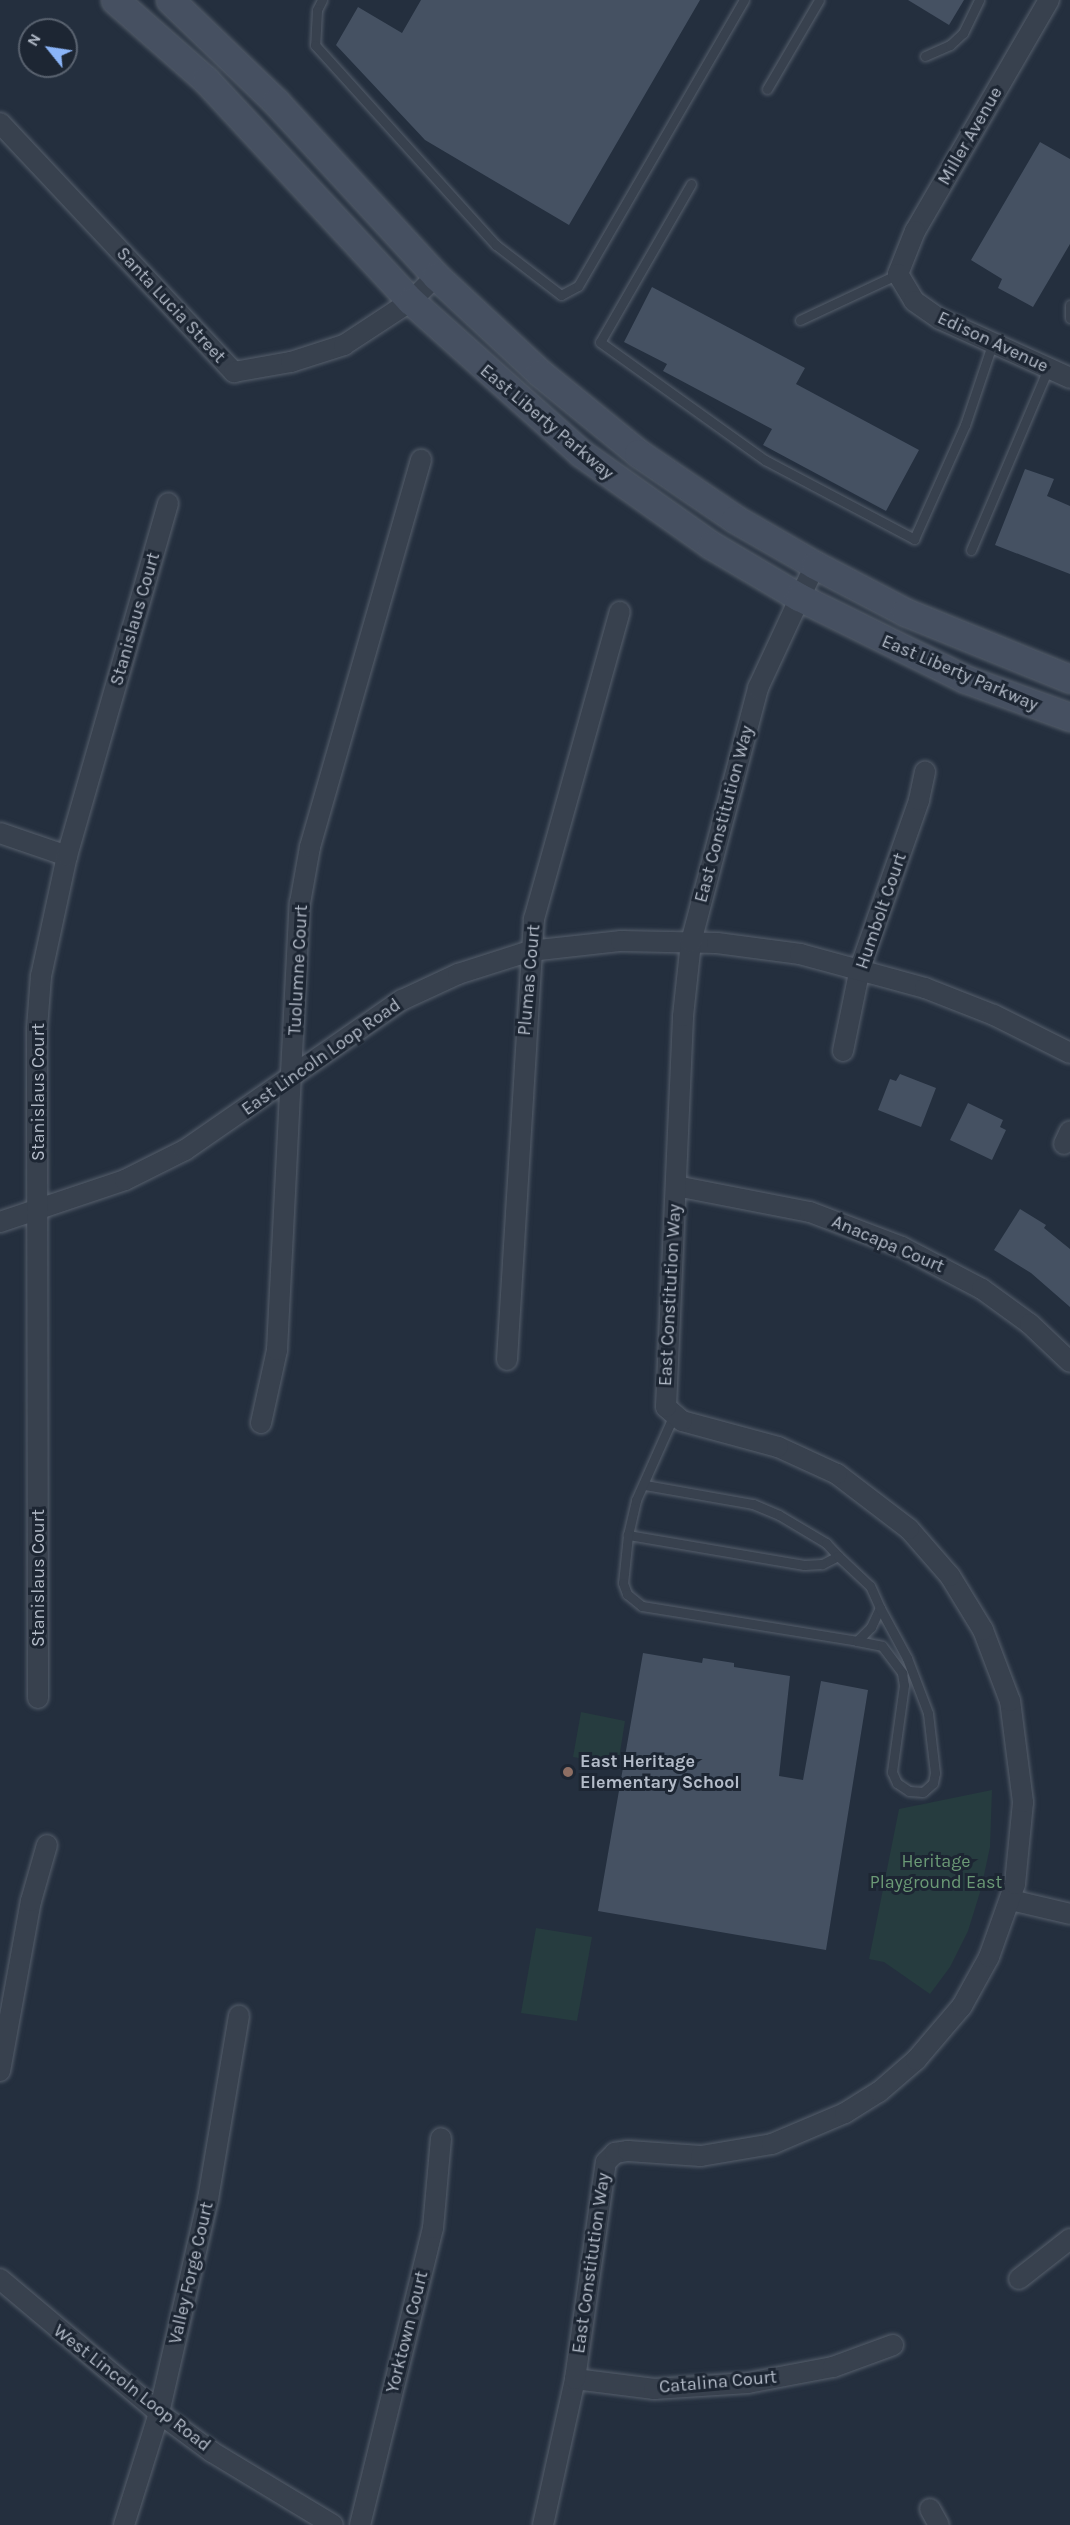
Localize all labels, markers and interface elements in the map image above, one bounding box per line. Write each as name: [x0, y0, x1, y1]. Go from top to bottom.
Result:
north arrow: [18, 18, 78, 78]
text: N: [23, 30, 45, 49]
street label: Miller Avenue: [933, 83, 1007, 189]
street label: Santa Lucia Street: [112, 243, 230, 367]
street label: Edison Avenue: [934, 307, 1052, 377]
street label: East Liberty Parkway: [476, 360, 618, 484]
street label: Stanislaus Court: [106, 550, 164, 688]
street label: East Liberty Parkway: [878, 630, 1042, 716]
street label: East Constitution Way: [690, 723, 758, 905]
street label: Humbolt Court: [851, 850, 911, 972]
street label: Tuolumne Court: [284, 904, 312, 1036]
street label: Plumas Court: [513, 924, 545, 1036]
street label: East Lincoln Loop Road: [237, 994, 405, 1120]
street label: Stanislaus Court: [27, 1023, 49, 1161]
street label: East Constitution Way: [654, 1203, 686, 1387]
street label: Anacapa Court: [829, 1211, 947, 1277]
street label: Stanislaus Court: [27, 1509, 49, 1647]
place label: East Heritage Elementary School: [580, 1751, 740, 1794]
marker: East Heritage Elementary School: [561, 1765, 575, 1779]
park label: Heritage Playground East: [870, 1851, 1002, 1894]
street label: East Constitution Way: [568, 2171, 614, 2355]
street label: Valley Forge Court: [164, 2200, 218, 2346]
street label: Yorktown Court: [381, 2269, 433, 2395]
street label: West Lincoln Loop Road: [49, 2320, 215, 2456]
street label: Catalina Court: [658, 2366, 778, 2398]

